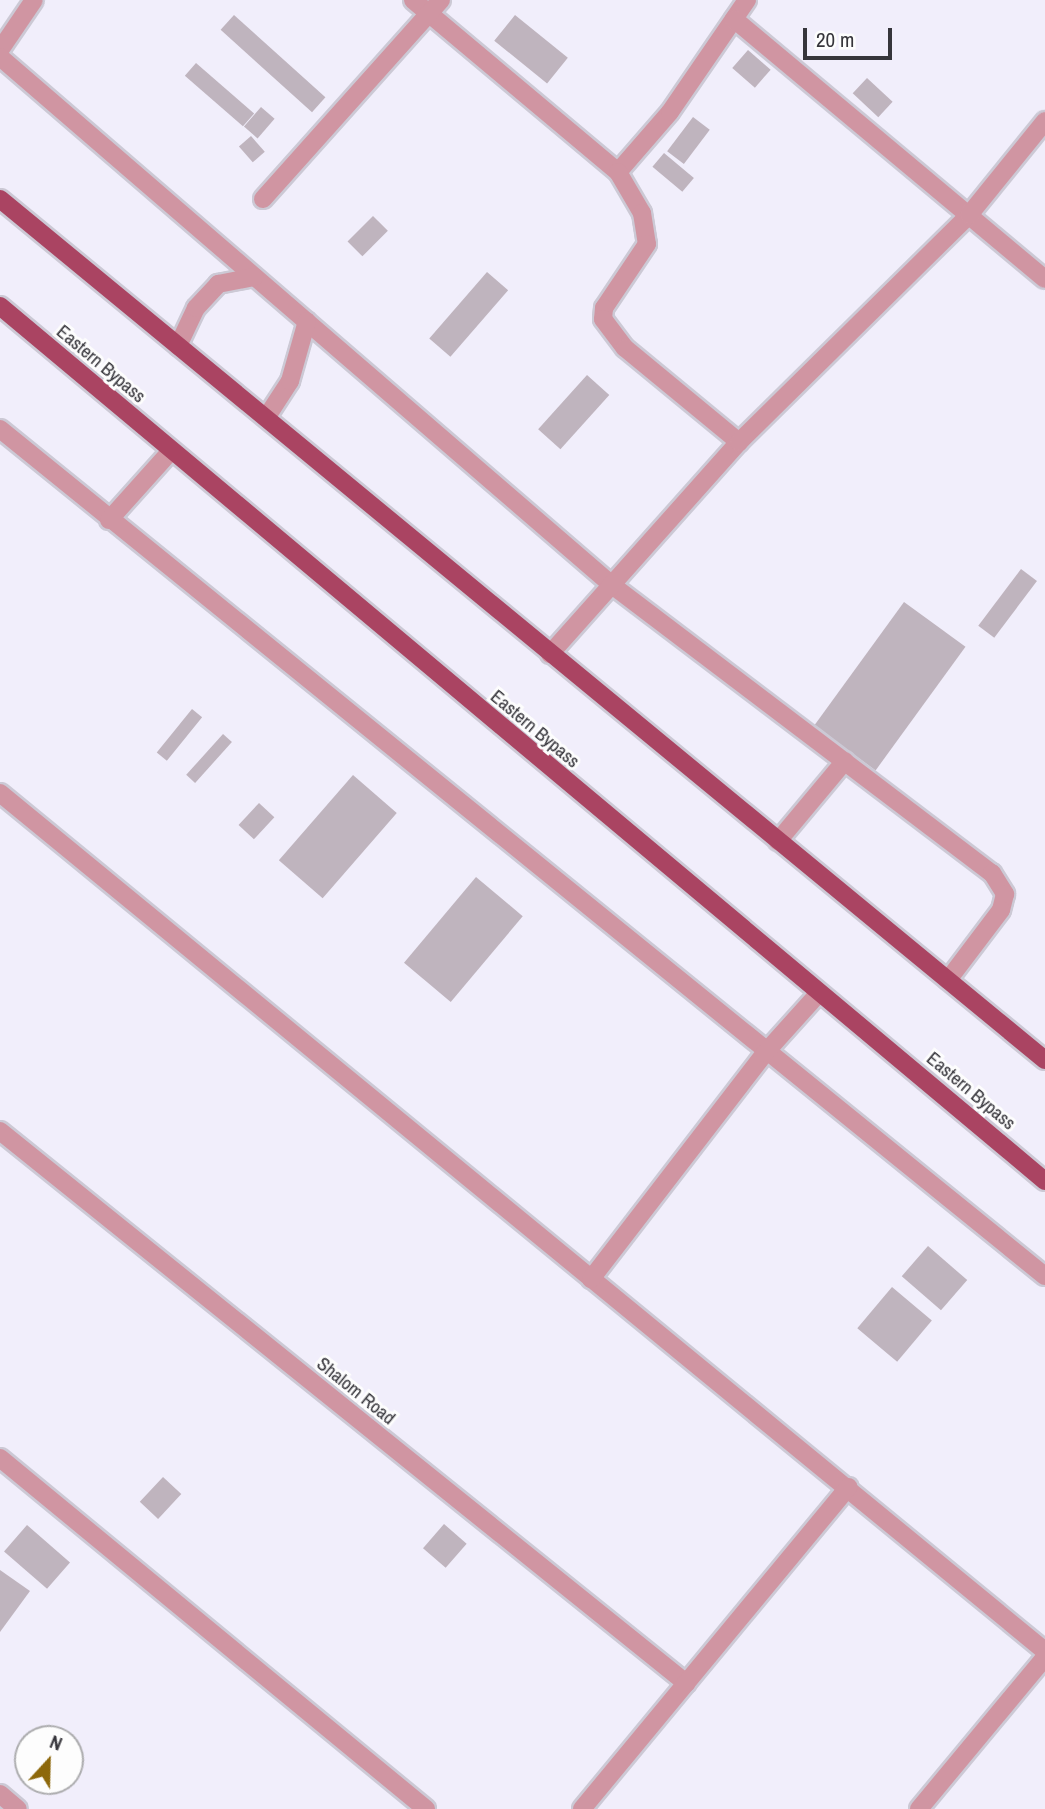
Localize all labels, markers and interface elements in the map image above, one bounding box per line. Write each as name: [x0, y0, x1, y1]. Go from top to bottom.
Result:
scale bar: [807, 14, 896, 58]
text: 20 m: [816, 25, 854, 54]
street label: Eastern Bypass: [52, 320, 150, 408]
street label: Eastern Bypass: [486, 685, 584, 773]
street label: Eastern Bypass: [922, 1047, 1020, 1135]
street label: Shalom Road: [312, 1352, 400, 1430]
north arrow: [14, 1725, 84, 1795]
text: N: [46, 1728, 66, 1757]

